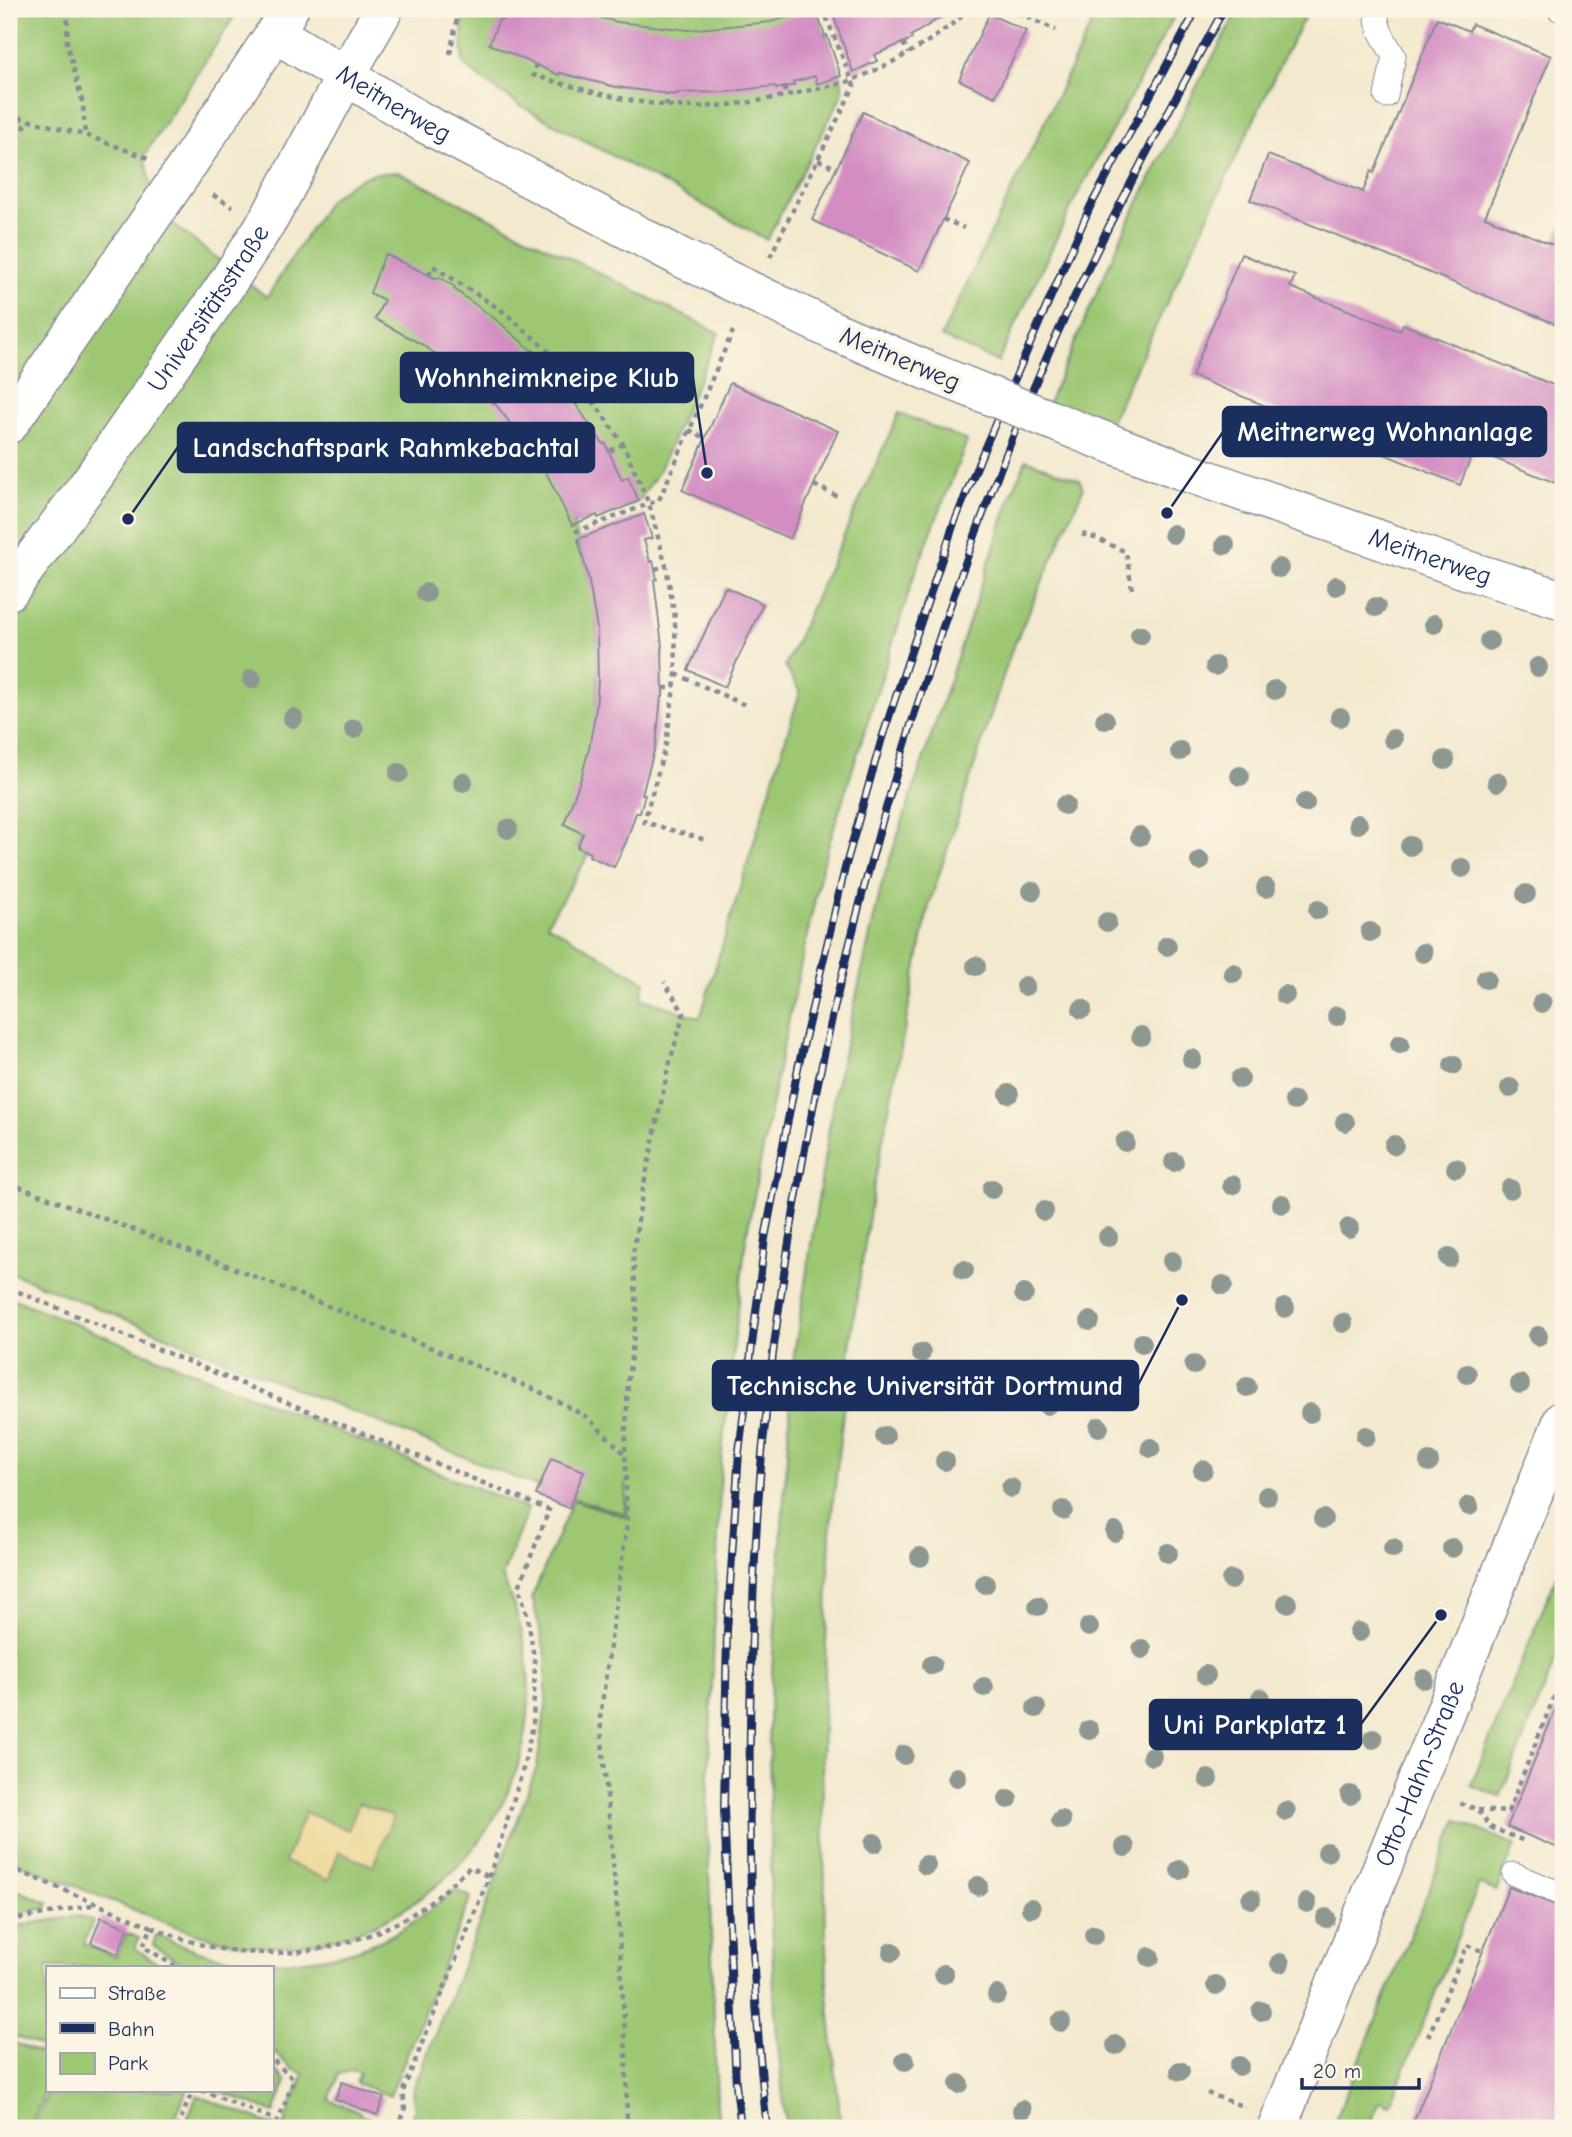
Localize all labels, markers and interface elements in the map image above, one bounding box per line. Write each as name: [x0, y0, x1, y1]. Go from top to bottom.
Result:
street label: Meitnerweg: [331, 59, 456, 149]
street label: Universitätsstraße: [142, 219, 276, 398]
street label: Meitnerweg: [835, 320, 965, 398]
callout: Wohnheimkneipe Klub: [401, 353, 693, 402]
text: Wohnheimkneipe Klub: [415, 362, 679, 394]
callout: Meitnerweg Wohnanlage: [1223, 407, 1546, 456]
text: Meitnerweg Wohnanlage: [1237, 416, 1533, 448]
callout: Landschaftspark Rahmkebachtal: [178, 423, 594, 472]
text: Landschaftspark Rahmkebachtal: [192, 432, 580, 464]
street label: Meitnerweg: [1365, 522, 1495, 592]
callout: Technische Universität Dortmund: [713, 1361, 1138, 1410]
text: Technische Universität Dortmund: [727, 1370, 1123, 1402]
street label: Otto-Hahn-Straße: [1369, 1676, 1471, 1871]
callout: Uni Parkplatz 1: [1150, 1700, 1361, 1749]
text: Uni Parkplatz 1: [1164, 1709, 1346, 1741]
legend: [46, 1966, 273, 2092]
text: Straße: [108, 1981, 166, 2005]
text: Bahn: [108, 2017, 155, 2041]
scale bar: [1302, 2046, 1420, 2090]
text: Park: [108, 2051, 148, 2075]
text: 20 m: [1313, 2059, 1361, 2083]

